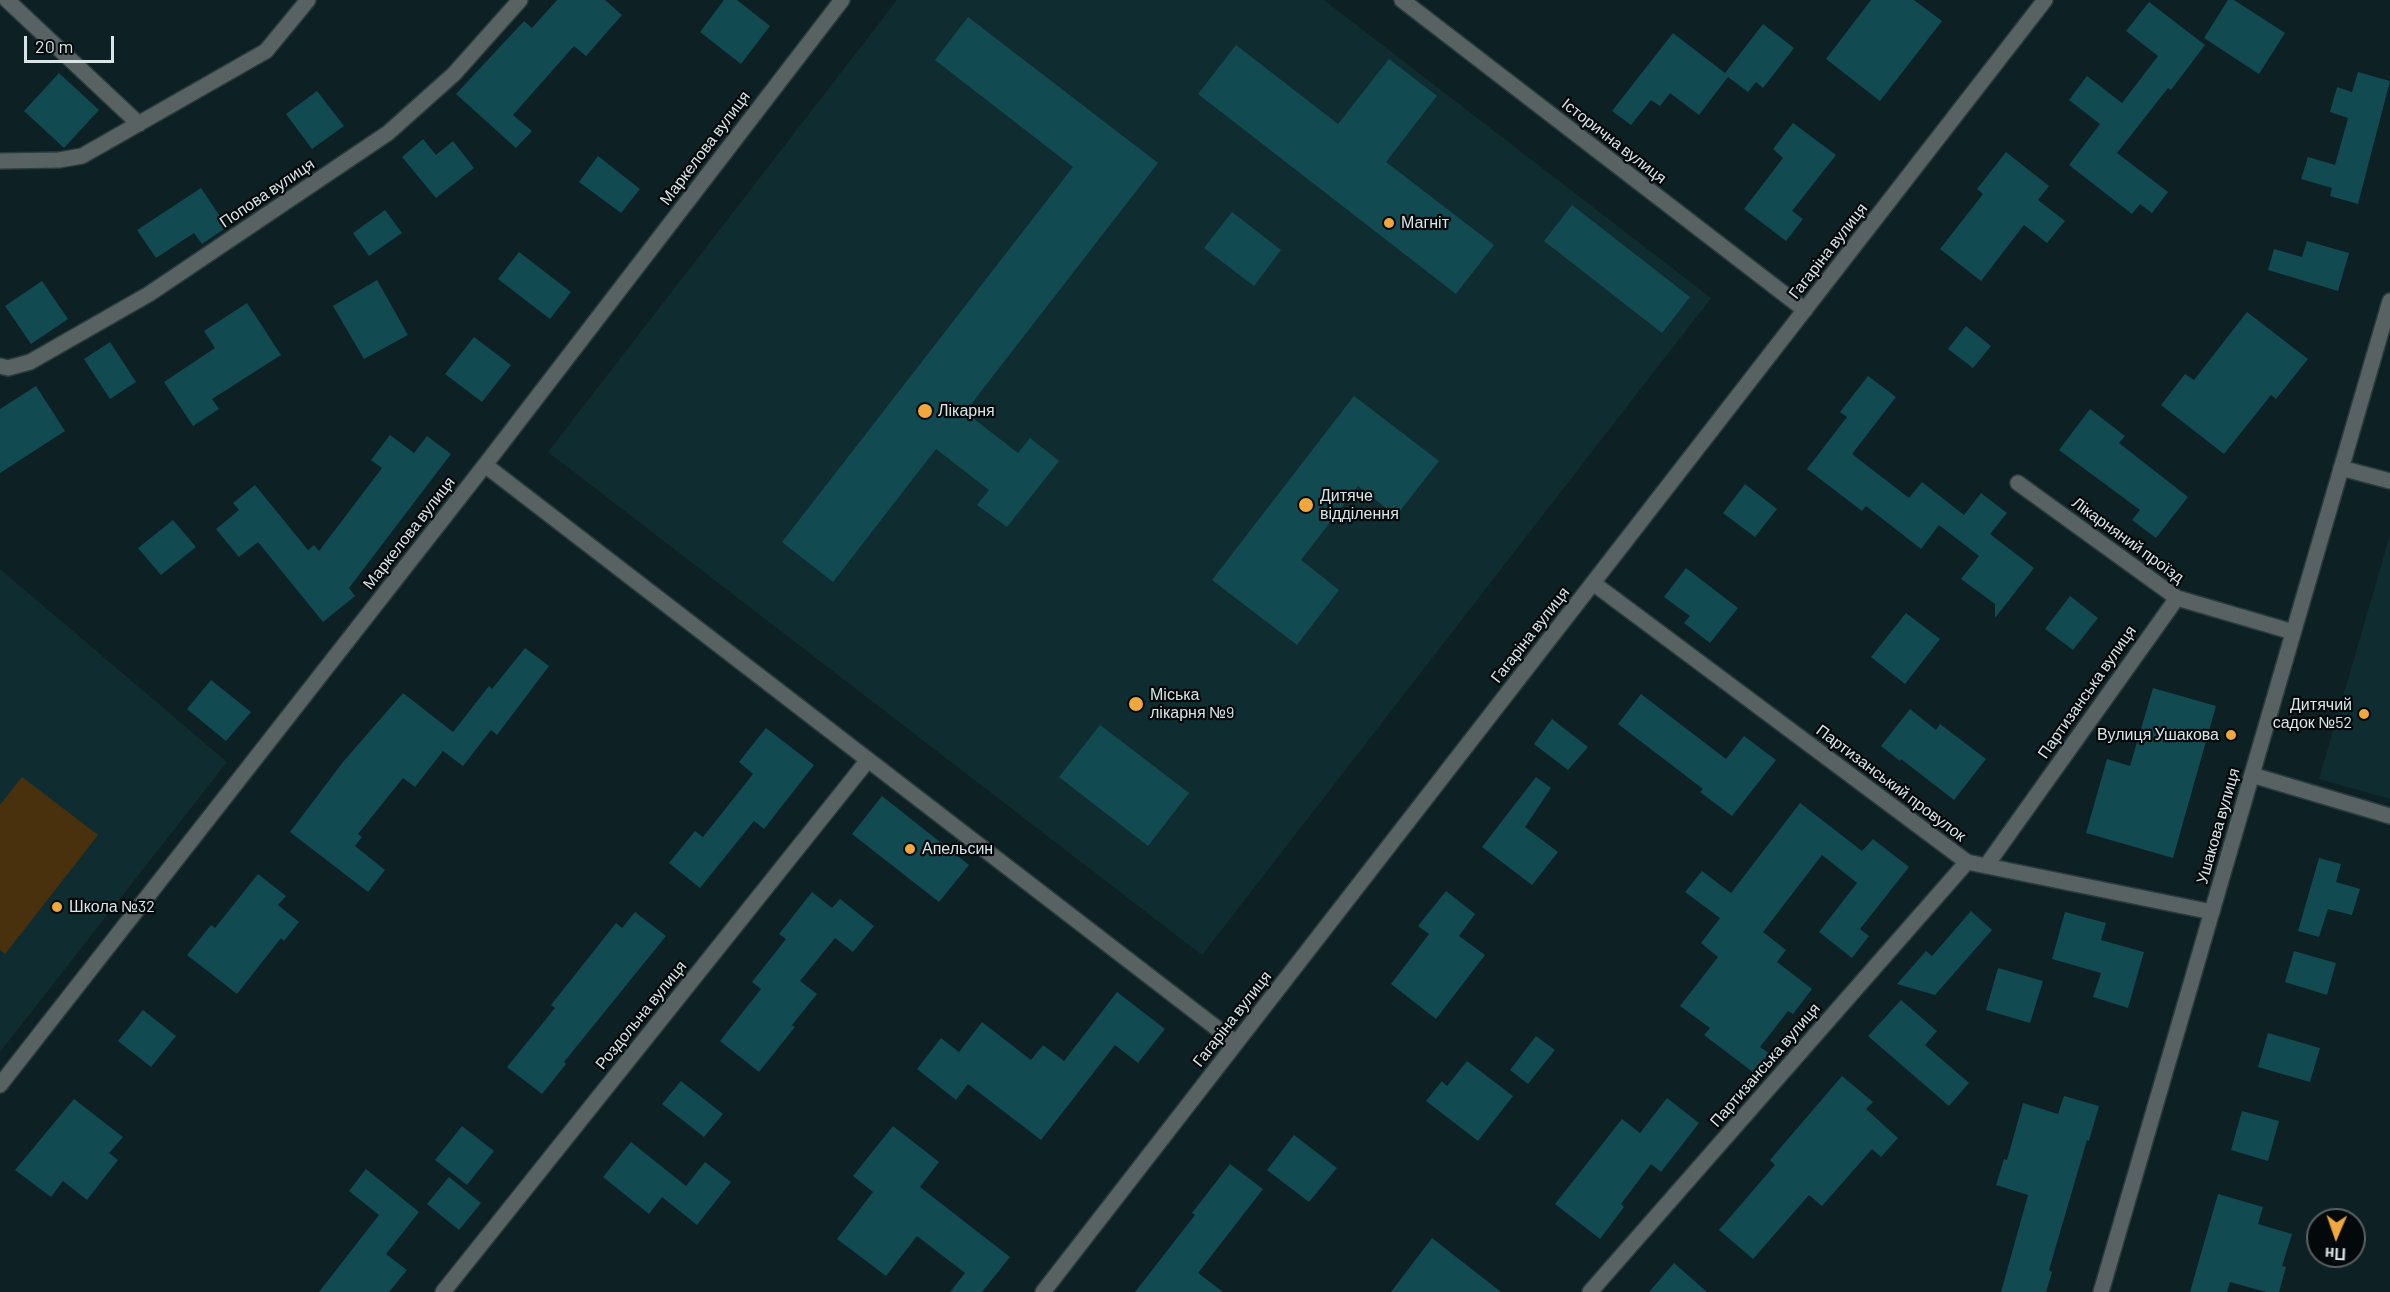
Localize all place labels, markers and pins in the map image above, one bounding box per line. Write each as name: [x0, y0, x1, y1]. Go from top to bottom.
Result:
place label: Магніт: [1401, 213, 1449, 233]
marker: Магніт: [1382, 216, 1396, 230]
place label: Лікарня: [938, 401, 995, 421]
marker: Лікарня: [916, 402, 934, 420]
place label: Дитяче відділення: [1320, 486, 1399, 524]
marker: Дитяче відділення: [1297, 496, 1315, 514]
place label: Міська лікарня №9: [1150, 685, 1234, 723]
marker: Міська лікарня №9: [1127, 695, 1145, 713]
place label: Дитячий садок №52: [2273, 695, 2352, 733]
marker: Дитячий садок №52: [2357, 707, 2371, 721]
place label: Вулиця Ушакова: [2097, 725, 2219, 745]
marker: Вулиця Ушакова: [2224, 728, 2238, 742]
place label: Апельсин: [922, 839, 993, 859]
marker: Апельсин: [903, 842, 917, 856]
place label: Школа №32: [69, 897, 155, 917]
marker: Школа №32: [50, 900, 64, 914]

